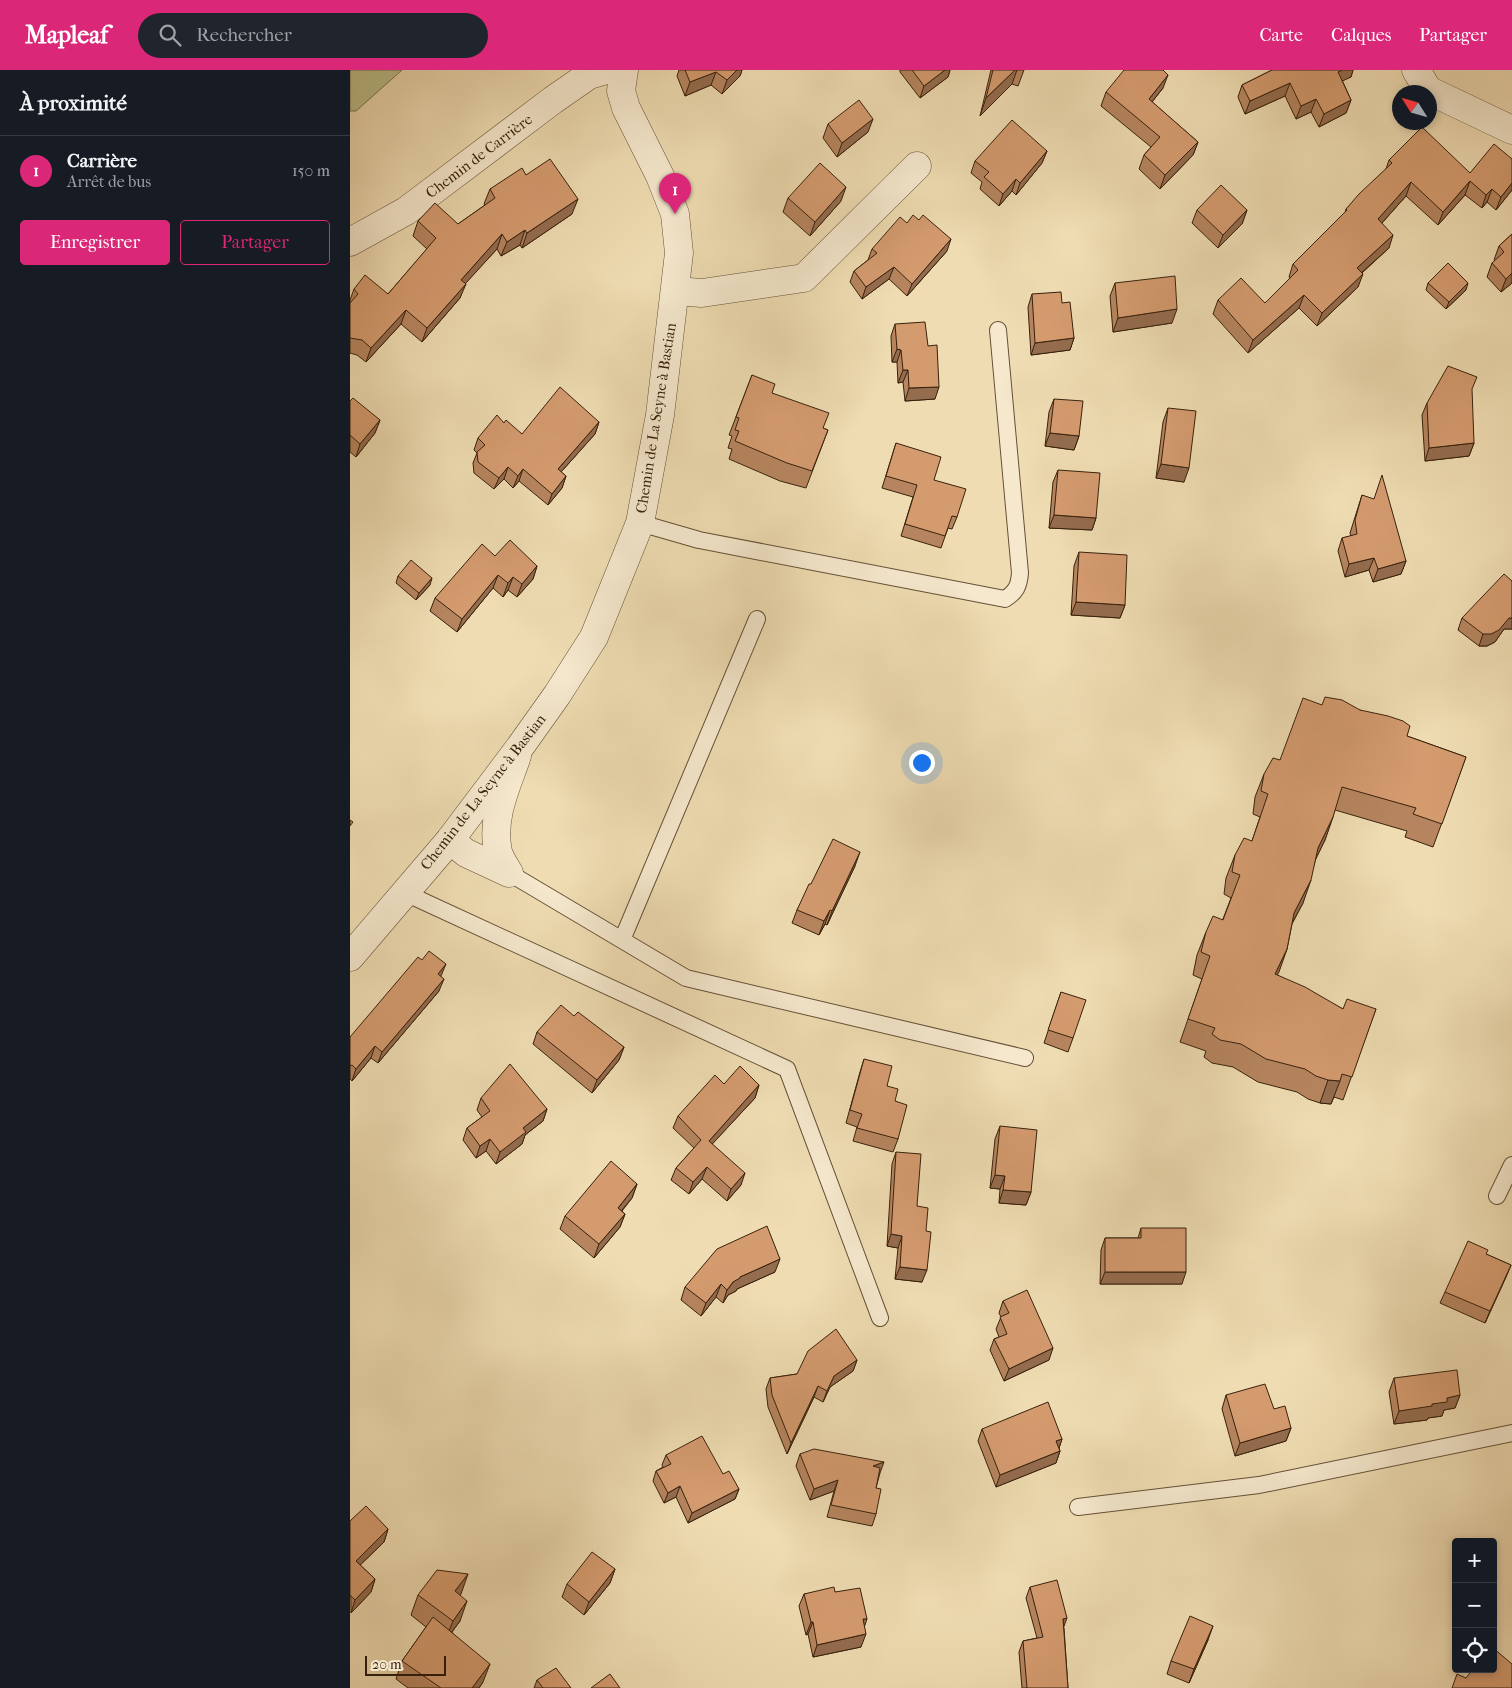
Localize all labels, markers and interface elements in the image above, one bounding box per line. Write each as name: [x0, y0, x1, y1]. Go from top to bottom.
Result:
search box: [138, 13, 488, 58]
text: Mapleaf: [25, 21, 108, 49]
icon: search: [156, 21, 184, 49]
text: Rechercher: [196, 24, 292, 46]
text: Carte: [1260, 25, 1303, 46]
text: Calques: [1331, 25, 1391, 46]
text: Partager: [1419, 25, 1487, 46]
north arrow: [1392, 85, 1437, 130]
text: À proximité: [20, 91, 127, 115]
street label: Chemin de Carrière: [422, 110, 536, 202]
text: Carrière: [67, 150, 137, 172]
text: 1: [33, 161, 39, 180]
text: 150 m: [292, 161, 330, 180]
text: Arrêt de bus: [67, 172, 151, 191]
pin: 1: [659, 173, 691, 214]
button: Enregistrer: [20, 220, 170, 265]
button: Partager: [180, 220, 330, 265]
street label: Chemin de La Seyne à Bastian: [632, 321, 680, 515]
street label: Chemin de La Seyne à Bastian: [417, 710, 550, 873]
your location: [909, 750, 935, 776]
map controls: [1452, 1538, 1497, 1673]
button: +: [1452, 1538, 1497, 1583]
button: −: [1452, 1583, 1497, 1628]
button: locate: [1452, 1628, 1497, 1673]
scale bar: [365, 1653, 446, 1676]
text: 20 m: [372, 1656, 402, 1673]

